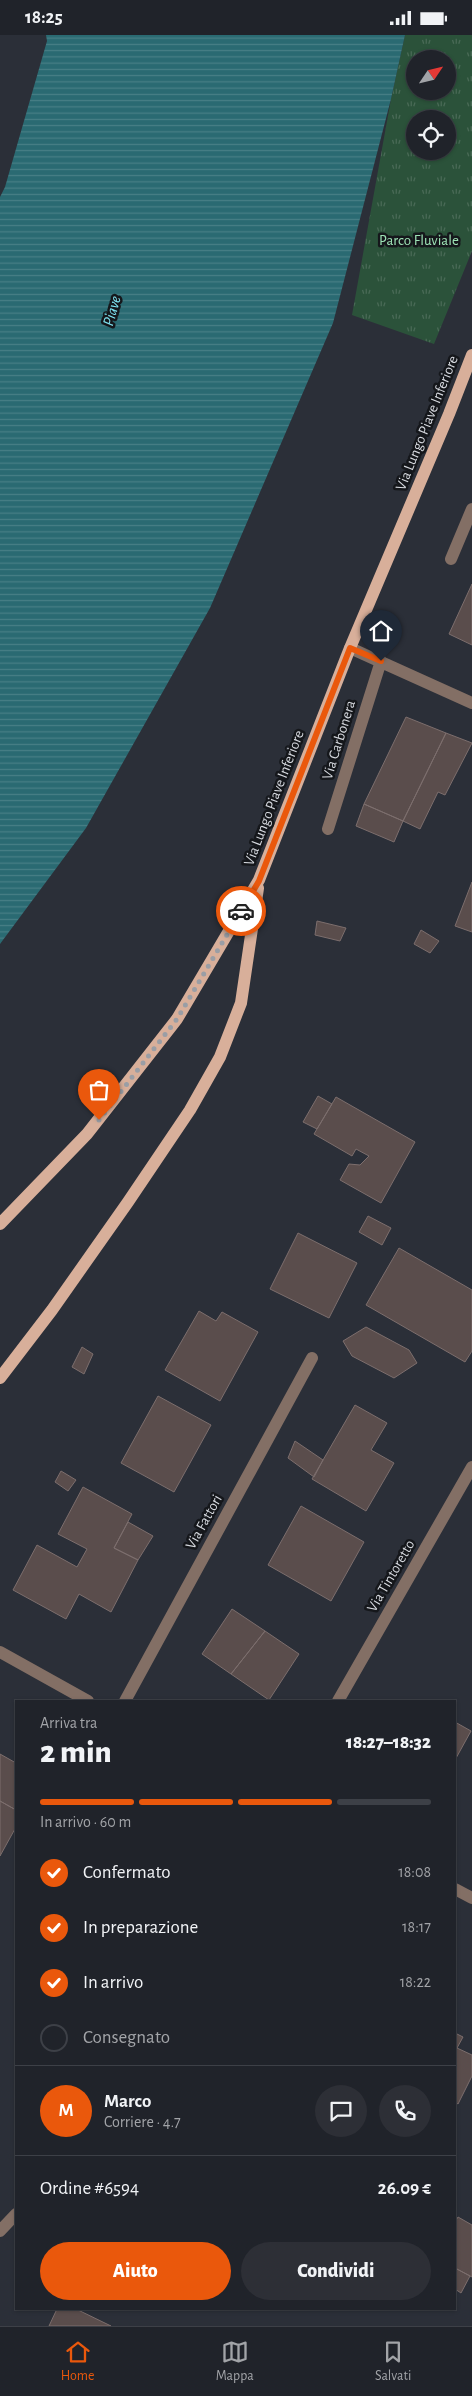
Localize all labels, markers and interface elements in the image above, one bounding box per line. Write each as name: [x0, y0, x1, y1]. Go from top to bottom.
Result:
text: 18:25: [25, 8, 63, 27]
north arrow: [406, 50, 456, 100]
map controls: [406, 50, 456, 160]
button: locate: [406, 110, 456, 160]
park label: Parco Fluviale: [379, 233, 459, 248]
water label: Piave: [100, 294, 124, 328]
street label: Via Lungo Piave Inferiore: [393, 353, 461, 493]
pin: [360, 610, 402, 661]
icon: home: [367, 617, 395, 645]
street label: Via Carbonera: [320, 698, 358, 781]
street label: Via Lungo Piave Inferiore: [241, 728, 307, 868]
courier: [216, 886, 266, 936]
icon: car: [227, 897, 255, 925]
pin: [78, 1069, 120, 1120]
icon: bag: [85, 1076, 113, 1104]
street label: Via Fattori: [183, 1492, 225, 1552]
street label: Via Tintoretto: [364, 1537, 418, 1615]
text: Arriva tra: [40, 1715, 97, 1731]
text: 18:27–18:32: [346, 1733, 431, 1752]
text: 2 min: [40, 1736, 112, 1768]
text: In arrivo · 60 m: [40, 1814, 131, 1830]
icon: check: [40, 1859, 68, 1887]
text: Confermato: [83, 1863, 171, 1882]
text: 18:08: [398, 1864, 431, 1880]
icon: check: [40, 1914, 68, 1942]
text: In preparazione: [83, 1918, 198, 1937]
text: 18:17: [402, 1919, 431, 1935]
icon: check: [40, 1969, 68, 1997]
text: In arrivo: [83, 1973, 143, 1992]
text: 18:22: [400, 1974, 431, 1990]
text: Consegnato: [83, 2028, 170, 2047]
button: chat: [315, 2085, 367, 2137]
button: phone: [379, 2085, 431, 2137]
text: Marco: [104, 2092, 151, 2111]
text: M: [58, 2101, 74, 2120]
text: Corriere · 4.7: [104, 2114, 181, 2130]
text: Ordine #6594: [40, 2179, 139, 2198]
text: 26.09 €: [378, 2179, 431, 2198]
button: Aiuto: [40, 2242, 231, 2300]
button: Condividi: [241, 2242, 431, 2300]
tab: Home: [61, 2338, 94, 2385]
tab: Mappa: [216, 2338, 254, 2385]
tab: Salvati: [375, 2338, 411, 2385]

